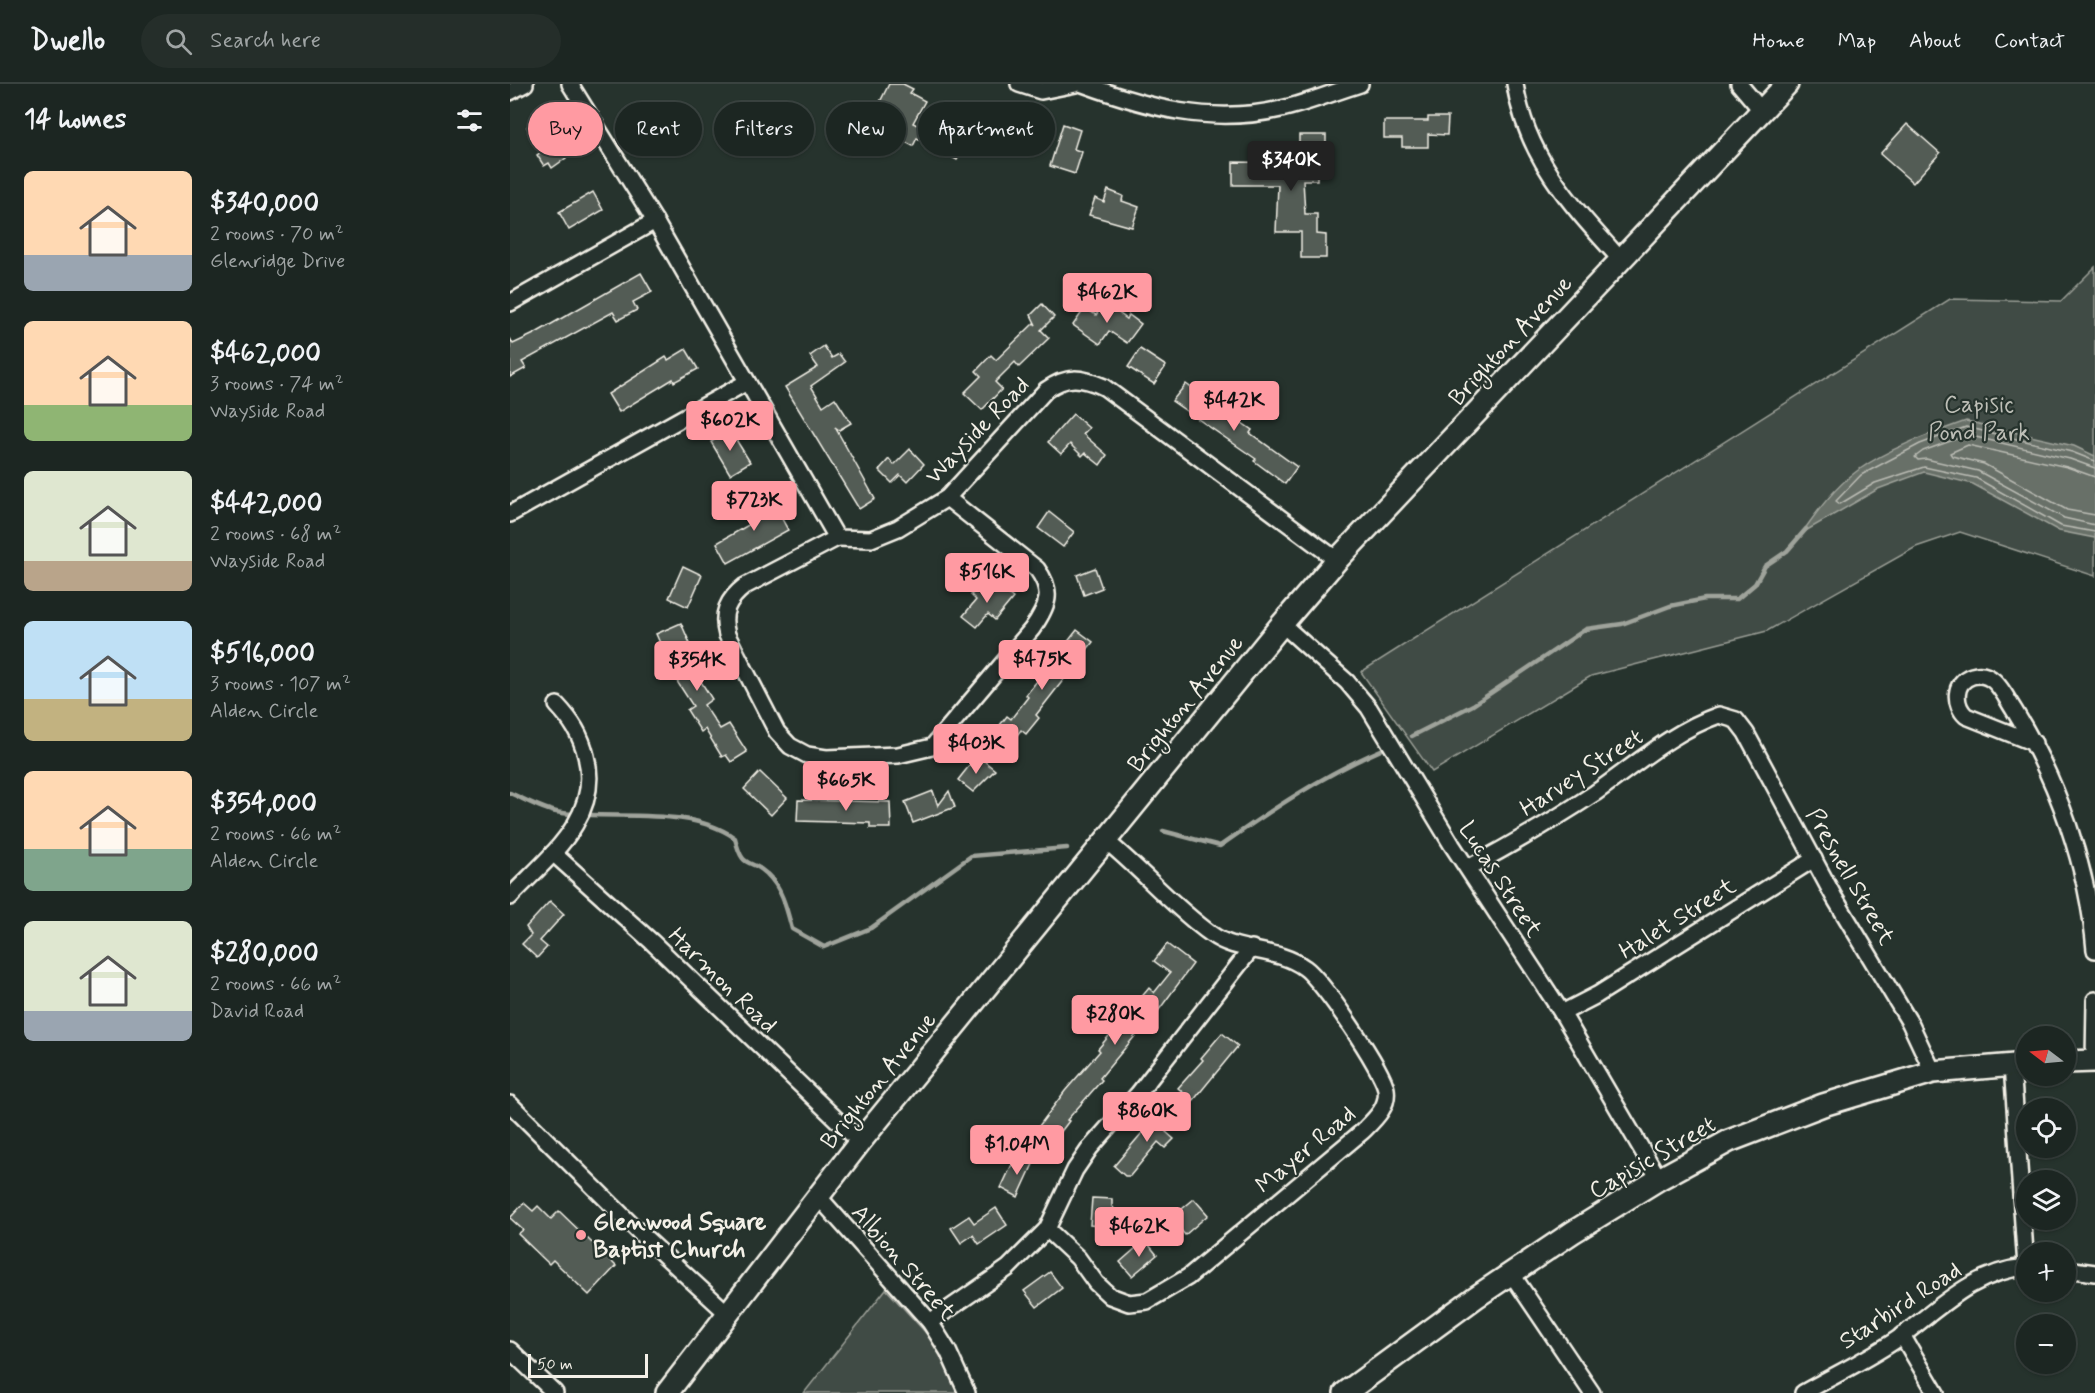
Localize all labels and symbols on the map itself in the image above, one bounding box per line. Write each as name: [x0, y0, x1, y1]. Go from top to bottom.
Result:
pin: $340K: [1249, 141, 1333, 192]
street label: Brighton Avenue: [1442, 269, 1581, 414]
pin: $462K: [1065, 273, 1149, 324]
street label: Wayside Road: [919, 371, 1037, 491]
pin: $442K: [1192, 381, 1276, 432]
park label: Capisic Pond Park: [1928, 390, 2030, 449]
pin: $602K: [688, 401, 772, 452]
pin: $723K: [712, 481, 796, 532]
pin: $516K: [945, 553, 1029, 604]
street label: Brighton Avenue: [1121, 629, 1253, 780]
pin: $475K: [1000, 640, 1084, 691]
pin: $354K: [655, 641, 739, 692]
street label: Harvey Street: [1514, 722, 1649, 825]
pin: $403K: [934, 724, 1018, 775]
pin: $665K: [804, 761, 888, 812]
street label: Presnell Street: [1798, 803, 1901, 951]
street label: Lucas Street: [1451, 816, 1549, 944]
street label: Halet Street: [1614, 871, 1742, 967]
street label: Harmon Road: [661, 921, 783, 1041]
pin: $280K: [1073, 995, 1157, 1046]
street label: Brighton Avenue: [814, 1006, 946, 1157]
north arrow: [2016, 1026, 2076, 1086]
pin: $860K: [1105, 1092, 1189, 1143]
street label: Mayer Road: [1249, 1099, 1363, 1201]
street label: Capisic Street: [1584, 1110, 1722, 1207]
pin: $1.04M: [968, 1125, 1066, 1176]
street label: Albion Street: [844, 1198, 962, 1328]
place label: Glenwood Square Baptist Church: [593, 1207, 767, 1266]
pin: $462K: [1097, 1207, 1181, 1258]
marker: Glenwood Square Baptist Church: [574, 1228, 588, 1242]
street label: Starbird Road: [1834, 1255, 1968, 1357]
scale bar: [528, 1351, 648, 1378]

